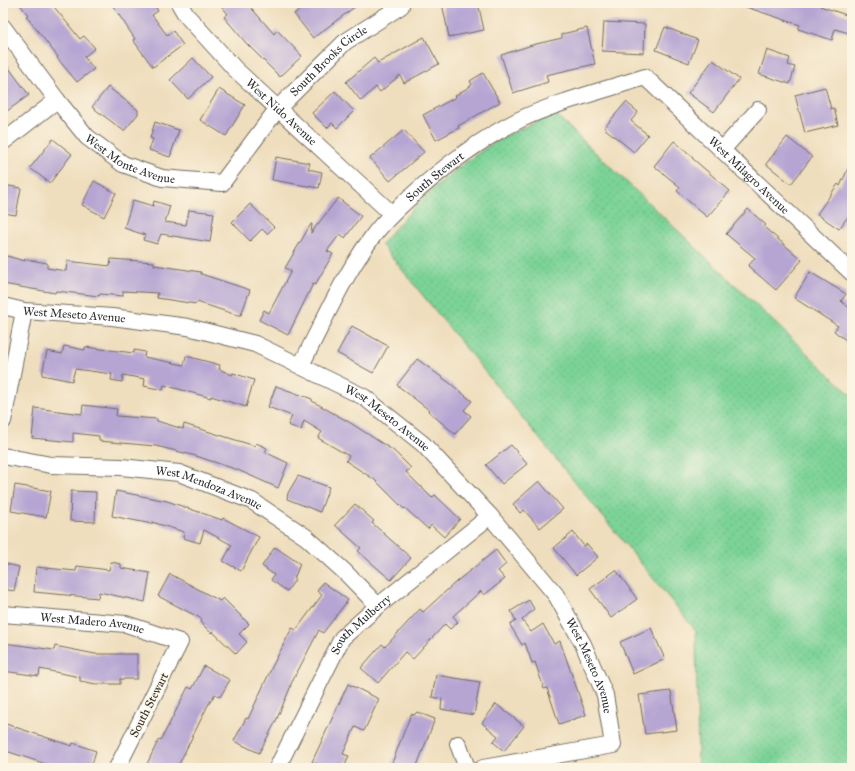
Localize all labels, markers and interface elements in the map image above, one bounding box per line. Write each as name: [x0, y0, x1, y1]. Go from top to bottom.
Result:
street label: South Brooks Circle: [287, 23, 370, 99]
street label: West Nido Avenue: [243, 76, 320, 148]
street label: West Monte Avenue: [82, 131, 176, 186]
street label: West Milagro Avenue: [706, 134, 792, 217]
street label: South Stewart: [403, 148, 467, 204]
street label: West Meseto Avenue: [23, 304, 126, 326]
street label: West Meseto Avenue: [343, 382, 433, 454]
street label: West Mendoza Avenue: [155, 464, 265, 513]
street label: South Mulberry: [328, 591, 394, 657]
street label: West Madero Avenue: [40, 610, 146, 637]
street label: West Meseto Avenue: [563, 615, 615, 714]
street label: South Stewart: [127, 670, 172, 740]

